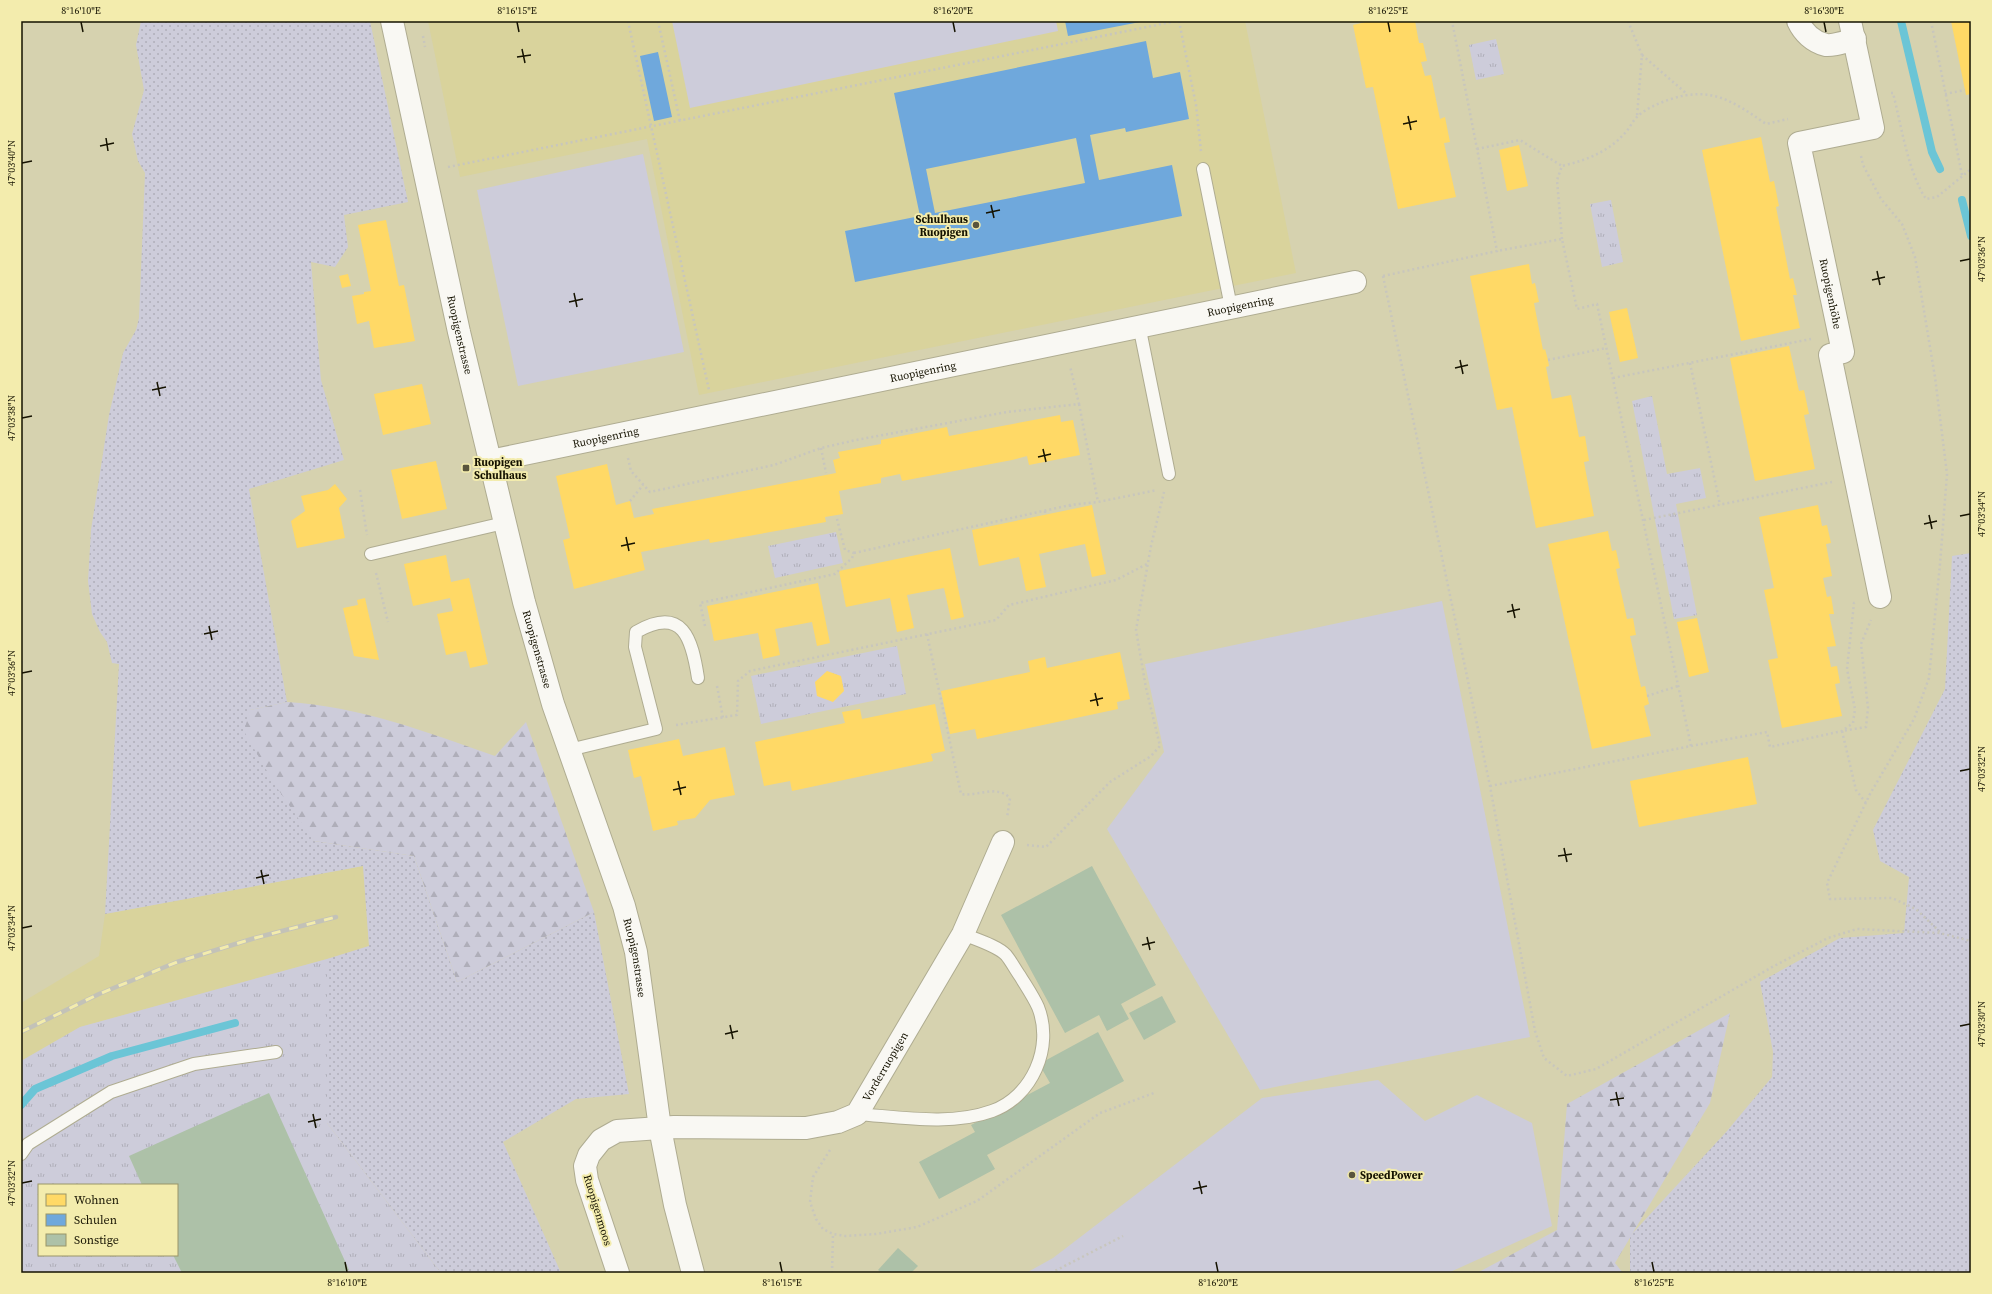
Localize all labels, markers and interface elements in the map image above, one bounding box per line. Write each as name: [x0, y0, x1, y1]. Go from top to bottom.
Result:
text: 8°16'10"E: [61, 4, 101, 17]
text: 8°16'15"E: [497, 4, 537, 17]
text: 8°16'20"E: [933, 4, 973, 17]
text: 8°16'25"E: [1368, 4, 1408, 17]
text: 8°16'30"E: [1804, 4, 1844, 17]
text: 47°03'40"N: [5, 140, 18, 186]
place label: Schulhaus Ruopigen: [916, 212, 968, 240]
marker: Schulhaus Ruopigen: [971, 220, 981, 230]
text: 47°03'36"N: [1975, 236, 1988, 282]
street label: Ruopigenhöhe: [1816, 257, 1845, 331]
street label: Ruopigenring: [1206, 292, 1275, 320]
street label: Ruopigenstrasse: [443, 294, 476, 376]
street label: Ruopigenring: [889, 358, 958, 386]
text: 47°03'38"N: [5, 395, 18, 441]
street label: Ruopigenring: [571, 423, 640, 452]
place label: Ruopigen Schulhaus: [474, 455, 526, 483]
marker: Ruopigen Schulhaus: [461, 463, 471, 473]
text: 47°03'34"N: [1975, 491, 1988, 537]
street label: Ruopigenstrasse: [519, 609, 555, 691]
text: 47°03'36"N: [5, 650, 18, 696]
text: 47°03'32"N: [1975, 746, 1988, 792]
text: 47°03'34"N: [5, 905, 18, 951]
street label: Ruopigenstrasse: [619, 917, 649, 999]
text: 47°03'30"N: [1975, 1001, 1988, 1047]
street label: Vorderruopigen: [859, 1029, 912, 1104]
text: 47°03'32"N: [5, 1160, 18, 1206]
place label: SpeedPower: [1360, 1168, 1423, 1183]
marker: SpeedPower: [1347, 1170, 1357, 1180]
street label: Ruopigenmoos: [580, 1173, 616, 1248]
legend: [38, 1184, 178, 1256]
text: Wohnen: [74, 1192, 119, 1208]
text: Schulen: [74, 1212, 117, 1228]
text: Sonstige: [74, 1232, 119, 1248]
text: 8°16'10"E: [327, 1276, 367, 1289]
text: 8°16'15"E: [762, 1276, 802, 1289]
text: 8°16'20"E: [1198, 1276, 1238, 1289]
text: 8°16'25"E: [1634, 1276, 1674, 1289]

